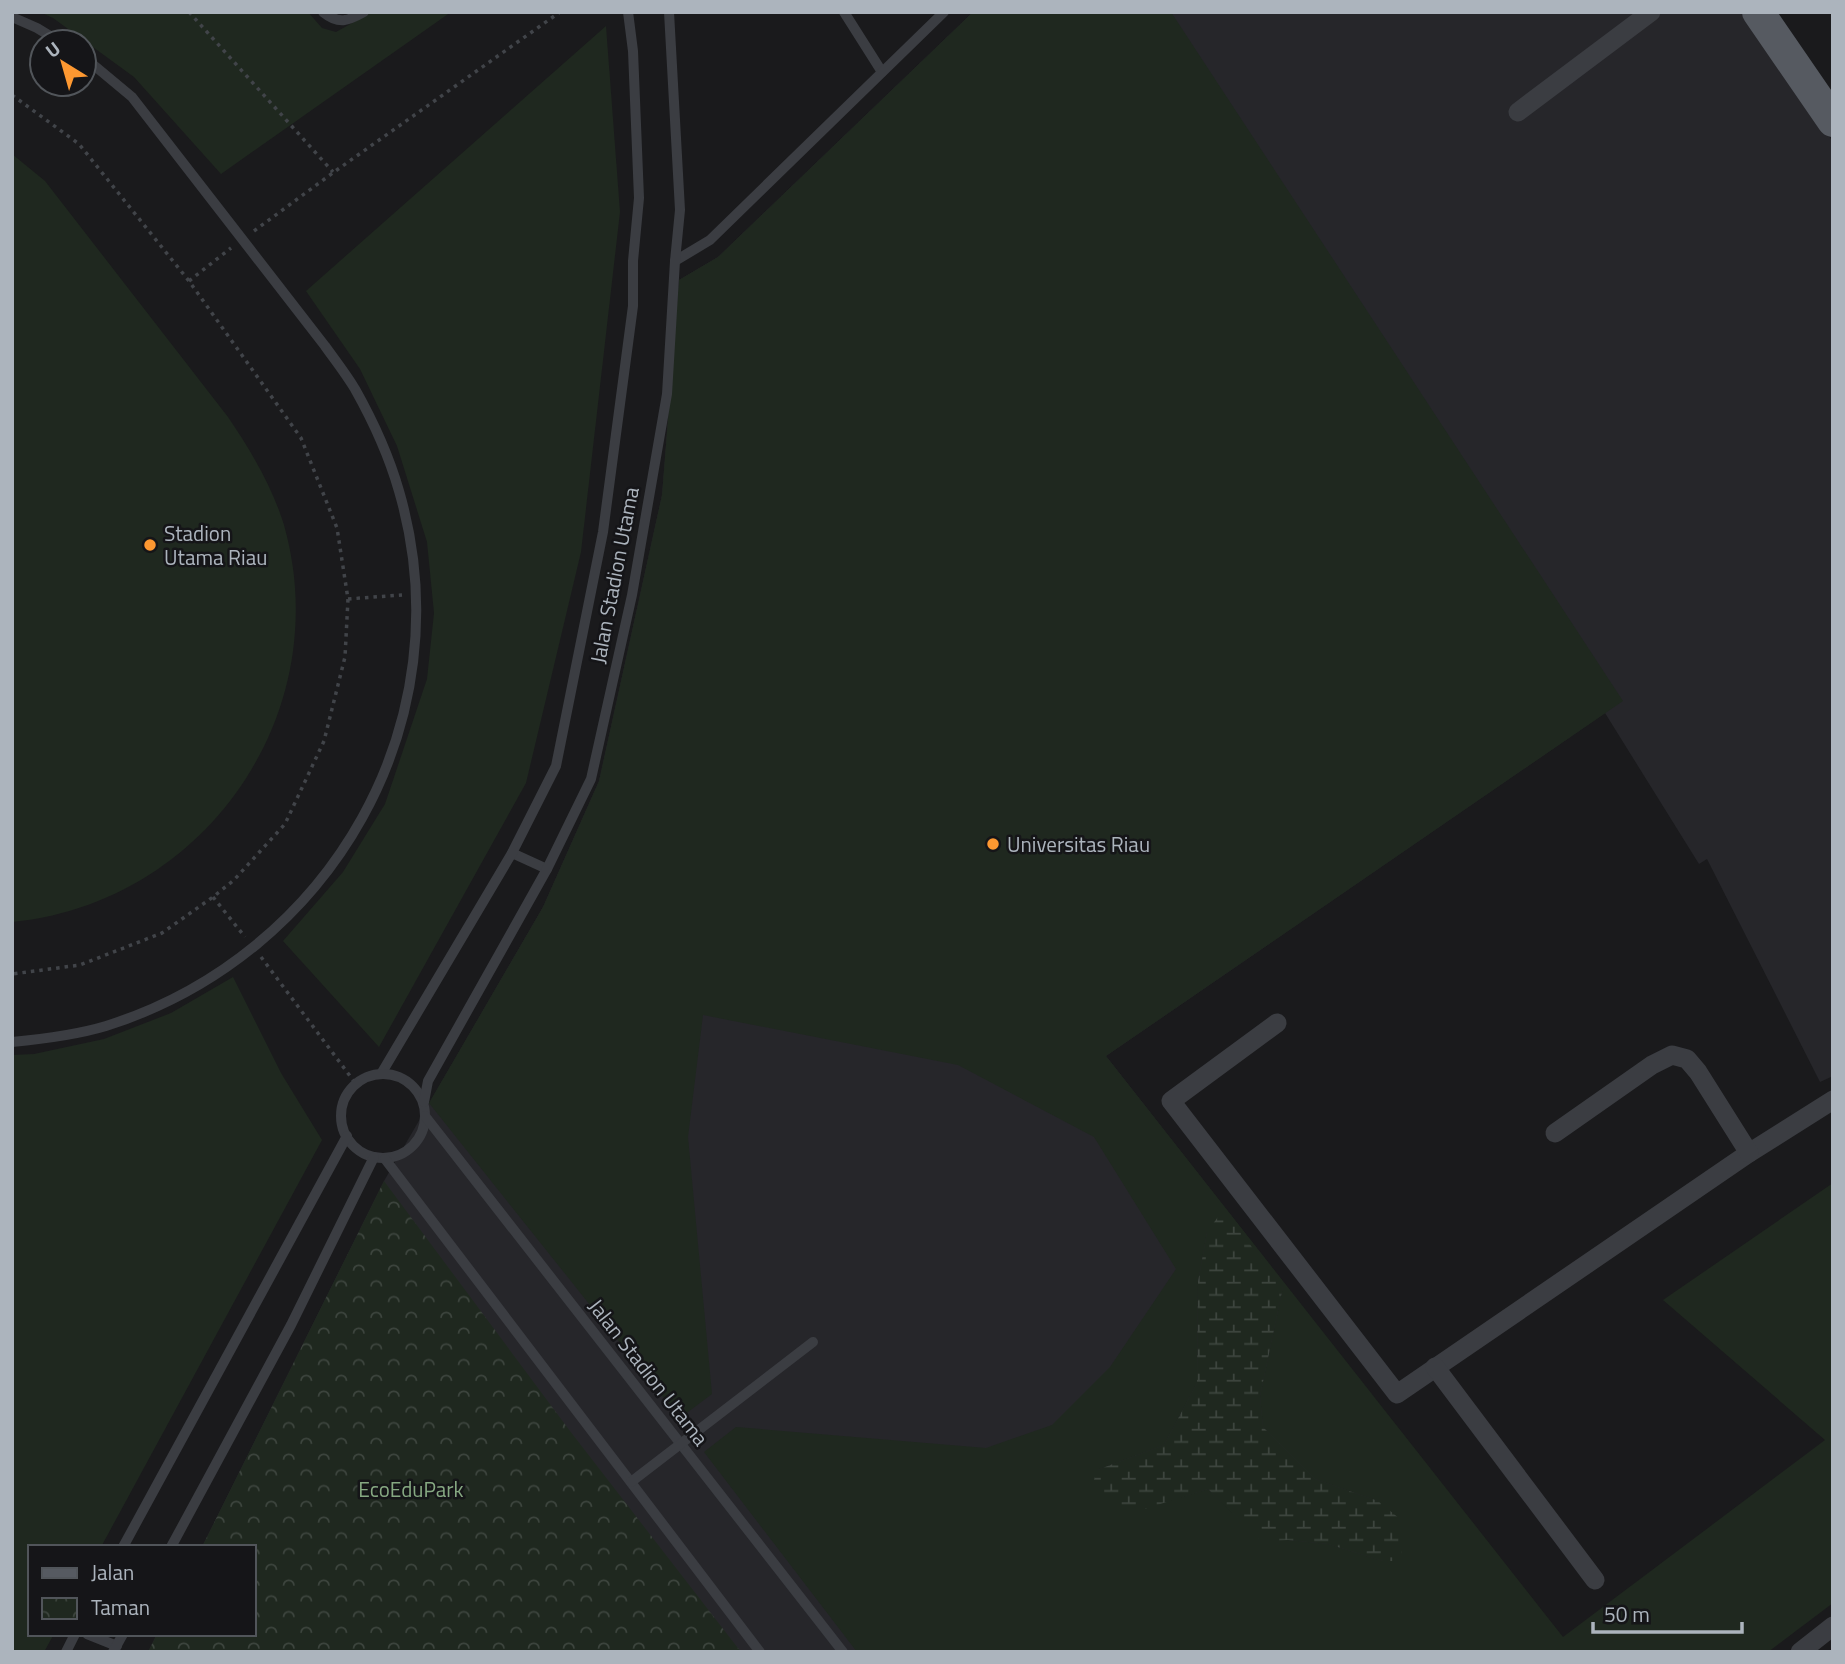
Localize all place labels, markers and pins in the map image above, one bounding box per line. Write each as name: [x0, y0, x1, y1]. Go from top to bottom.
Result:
place label: Stadion Utama Riau: [164, 517, 267, 573]
marker: Stadion Utama Riau: [142, 537, 158, 553]
place label: Universitas Riau: [1007, 828, 1150, 860]
marker: Universitas Riau: [985, 836, 1001, 852]

